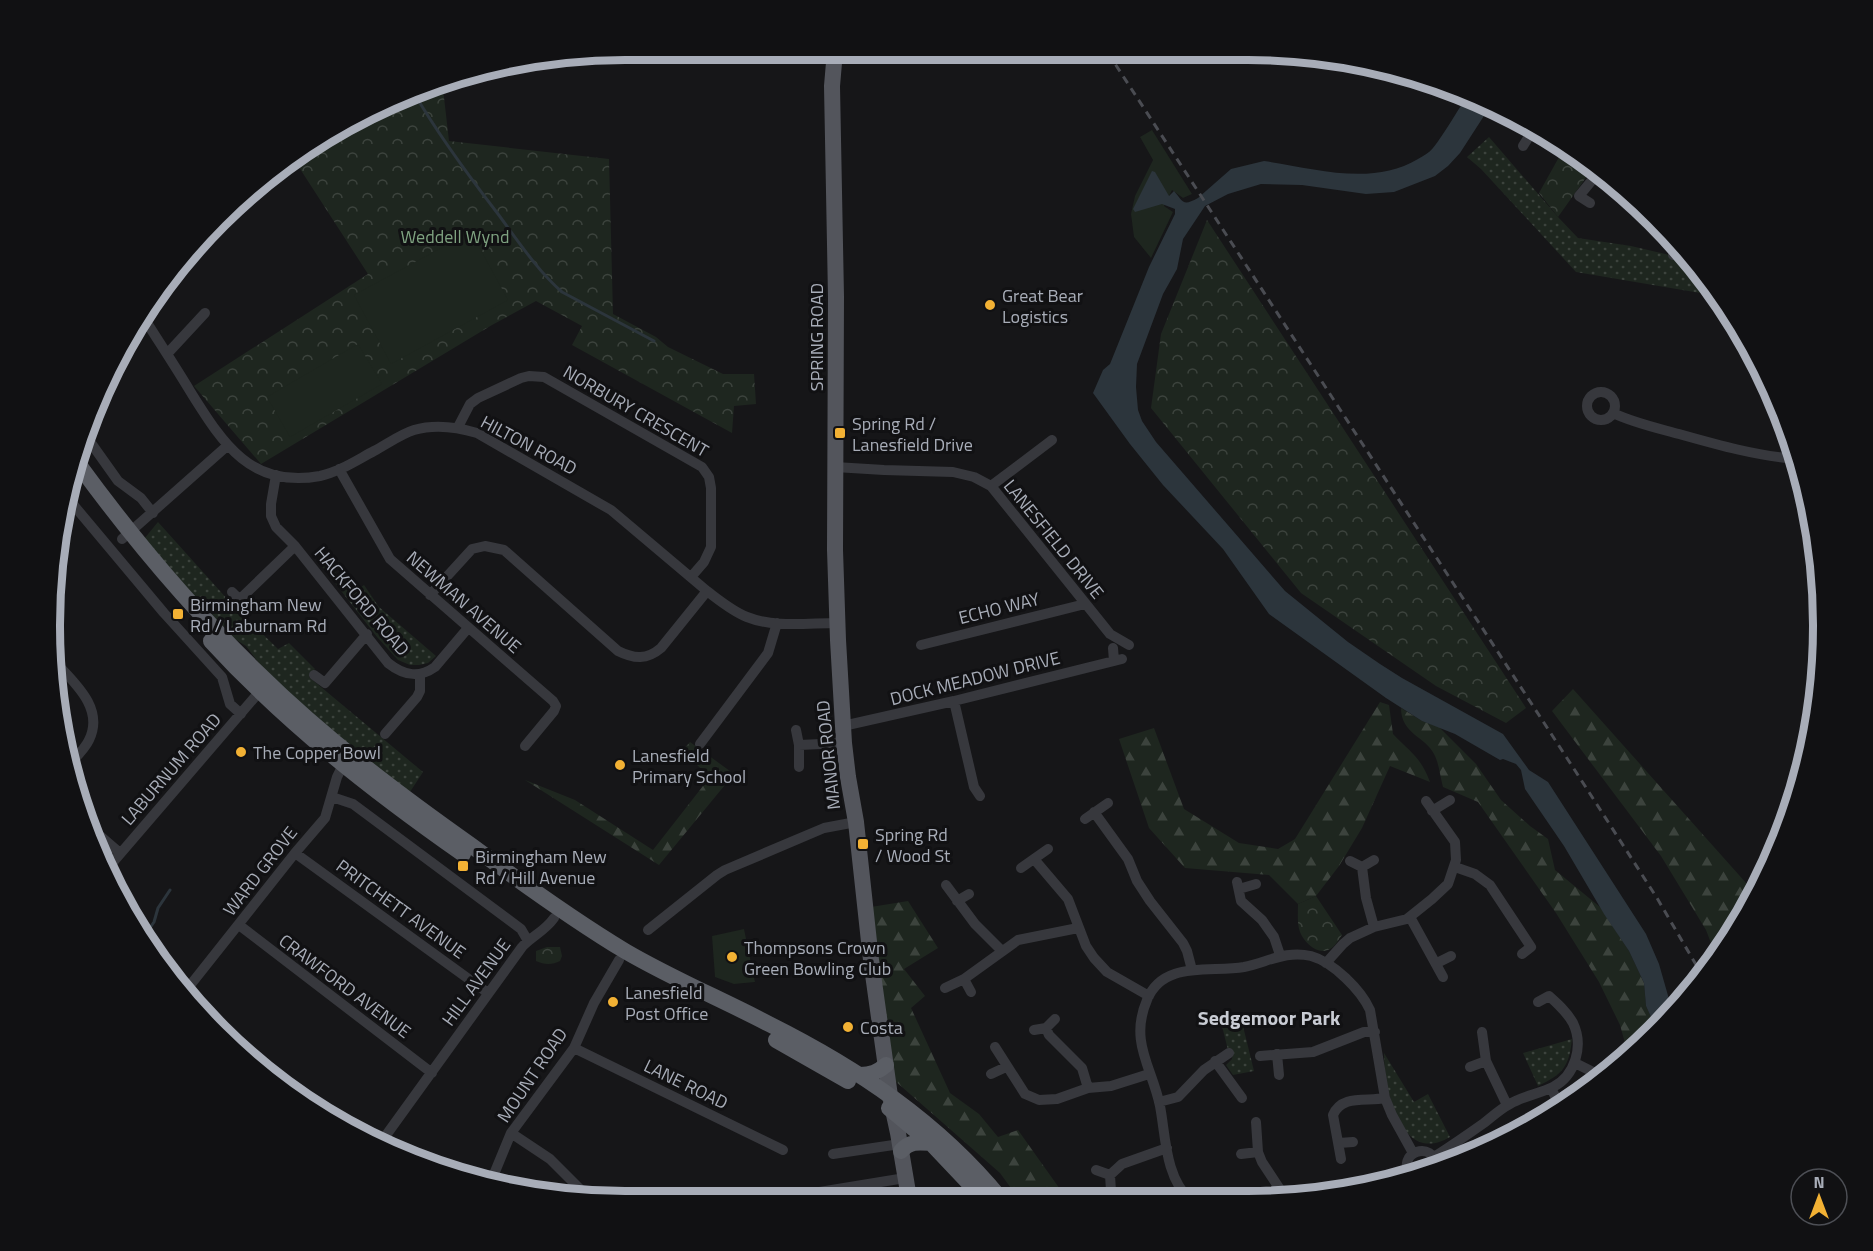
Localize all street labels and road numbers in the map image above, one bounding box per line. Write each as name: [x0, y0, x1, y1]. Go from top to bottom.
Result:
street label: SPRING ROAD: [803, 283, 830, 391]
street label: NORBURY CRESCENT: [558, 358, 714, 464]
street label: HILTON ROAD: [476, 408, 582, 482]
street label: LANESFIELD DRIVE: [997, 473, 1111, 605]
street label: HACKFORD ROAD: [308, 540, 416, 662]
street label: NEWMAN AVENUE: [401, 544, 527, 660]
street label: ECHO WAY: [956, 585, 1043, 631]
street label: DOCK MEADOW DRIVE: [887, 644, 1063, 712]
street label: MANOR ROAD: [809, 699, 847, 811]
street label: LABURNUM ROAD: [115, 707, 227, 831]
street label: WARD GROVE: [216, 820, 304, 922]
street label: PRITCHETT AVENUE: [331, 853, 471, 965]
street label: CRAWFORD AVENUE: [273, 927, 417, 1045]
street label: HILL AVENUE: [435, 933, 517, 1031]
street label: MOUNT ROAD: [490, 1022, 574, 1128]
street label: LANE ROAD: [639, 1052, 733, 1116]

